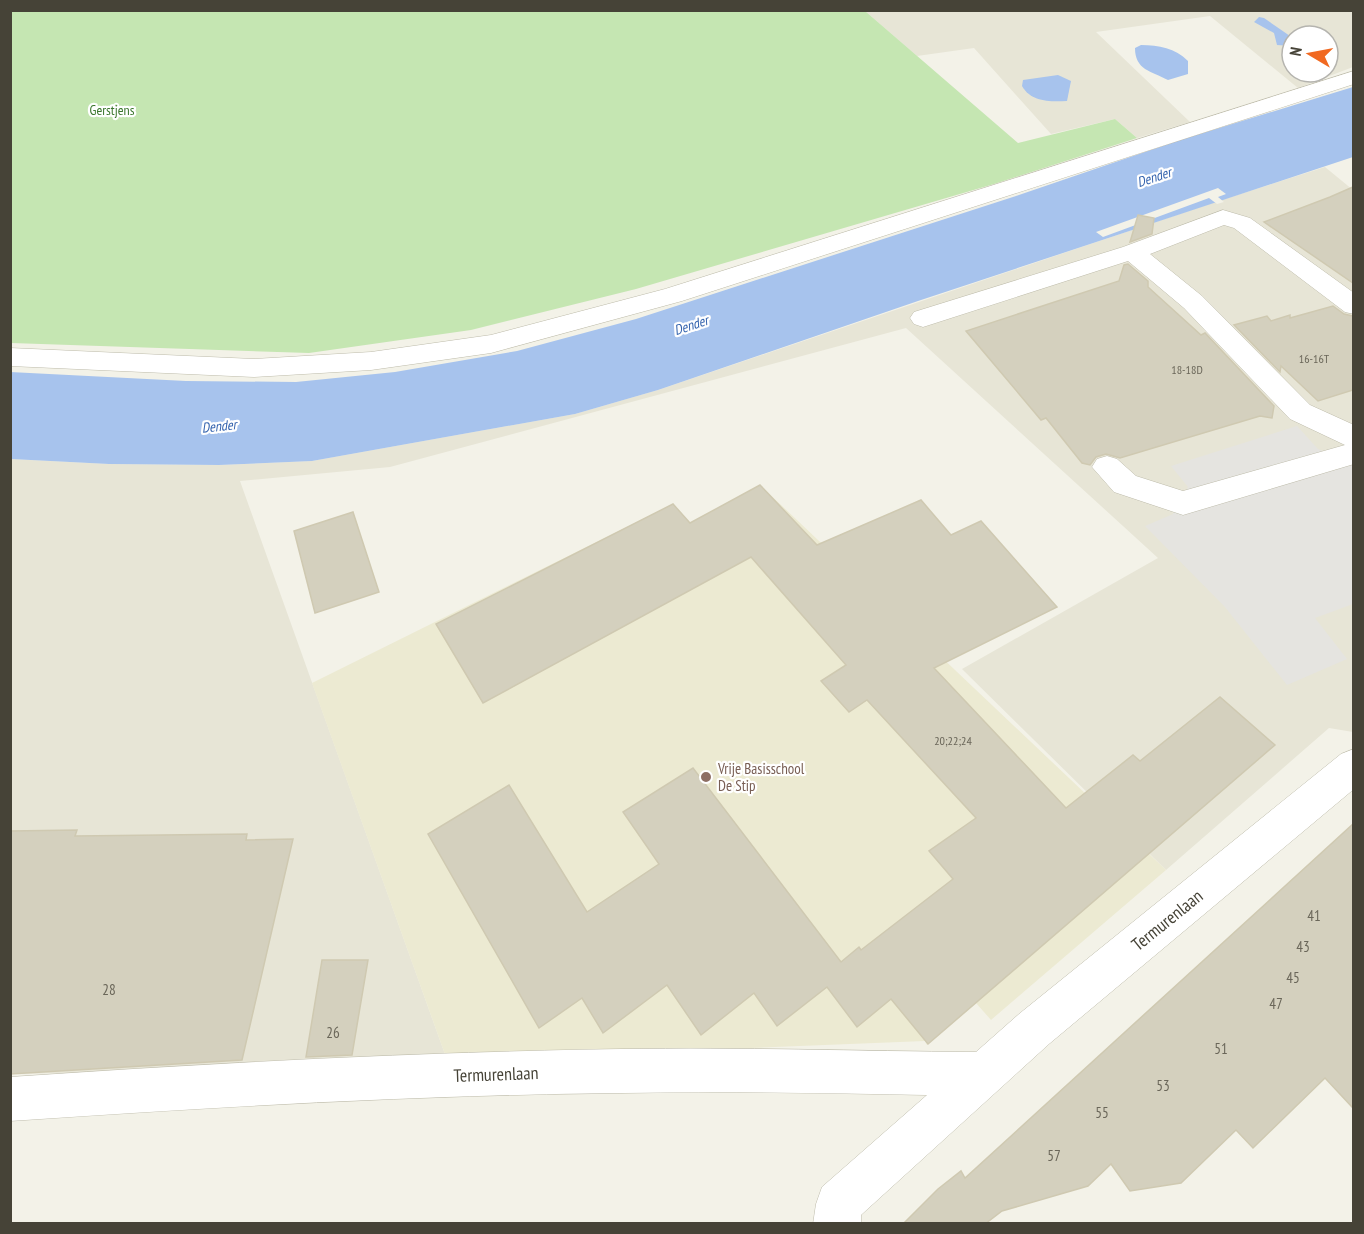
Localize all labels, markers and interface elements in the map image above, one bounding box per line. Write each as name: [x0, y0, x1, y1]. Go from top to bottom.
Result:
north arrow: [1280, 24, 1340, 84]
text: N: [1285, 45, 1306, 57]
park label: Gerstjens: [90, 101, 135, 119]
water label: Dender: [1135, 162, 1175, 191]
water label: Dender: [672, 310, 712, 339]
house number: 16-16T: [1299, 351, 1330, 366]
house number: 18-18D: [1171, 362, 1203, 377]
water label: Dender: [201, 415, 239, 437]
house number: 20;22;24: [934, 733, 972, 748]
place label: Vrije Basisschool De Stip: [717, 759, 805, 795]
marker: Vrije Basisschool De Stip: [699, 770, 713, 784]
street label: Termurenlaan: [1127, 884, 1207, 956]
house number: 41: [1307, 906, 1321, 925]
house number: 43: [1296, 937, 1310, 956]
house number: 45: [1286, 968, 1300, 987]
house number: 28: [102, 980, 116, 999]
house number: 47: [1269, 994, 1283, 1013]
house number: 26: [326, 1023, 340, 1042]
house number: 51: [1214, 1039, 1228, 1058]
street label: Termurenlaan: [453, 1061, 539, 1087]
house number: 53: [1156, 1076, 1170, 1095]
house number: 55: [1095, 1103, 1109, 1122]
house number: 57: [1047, 1146, 1061, 1165]

